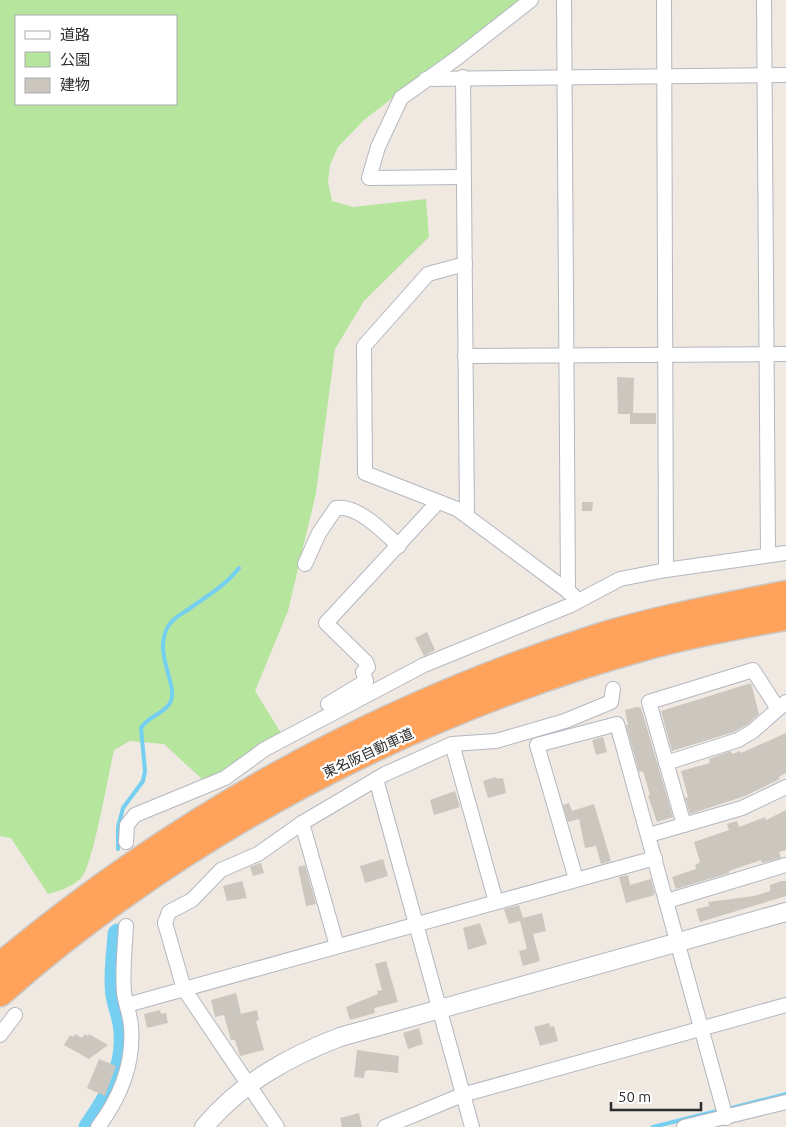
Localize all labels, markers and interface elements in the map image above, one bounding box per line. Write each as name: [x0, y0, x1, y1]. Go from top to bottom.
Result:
legend: [15, 15, 178, 105]
text: 道路: [60, 26, 90, 43]
text: 公園: [60, 51, 90, 68]
text: 建物: [60, 76, 90, 93]
street label: 東名阪自動車道: [320, 725, 416, 781]
scale bar: [611, 1080, 701, 1112]
text: 50 m: [618, 1088, 651, 1105]

